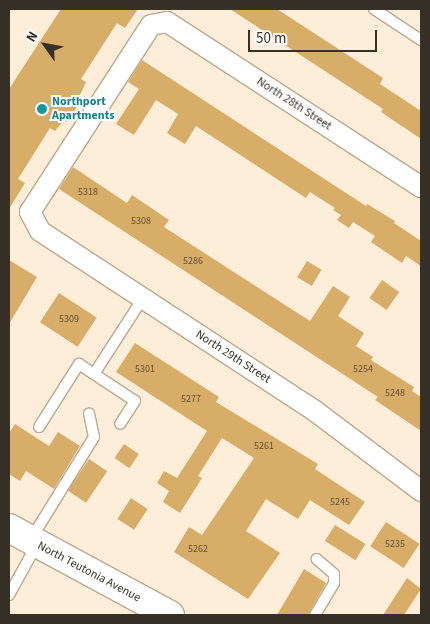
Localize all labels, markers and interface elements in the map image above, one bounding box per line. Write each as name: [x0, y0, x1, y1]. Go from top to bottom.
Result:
north arrow: [20, 20, 70, 70]
scale bar: [250, 20, 379, 52]
text: N: [21, 28, 43, 46]
text: 50 m: [256, 28, 286, 49]
street label: North 28th Street: [254, 74, 334, 134]
place label: Northport Apartments: [52, 95, 114, 123]
marker: Northport Apartments: [36, 103, 48, 115]
house number: 5318: [78, 187, 98, 199]
house number: 5308: [131, 216, 151, 228]
house number: 5286: [183, 256, 203, 268]
house number: 5309: [59, 314, 79, 326]
street label: North 29th Street: [193, 327, 273, 387]
house number: 5301: [135, 364, 155, 376]
house number: 5254: [353, 364, 373, 376]
house number: 5248: [385, 388, 405, 400]
house number: 5277: [181, 394, 201, 406]
house number: 5261: [254, 441, 274, 453]
house number: 5245: [330, 497, 350, 509]
street label: North Teutonia Avenue: [35, 539, 143, 605]
house number: 5235: [385, 539, 405, 551]
house number: 5262: [188, 544, 208, 556]

